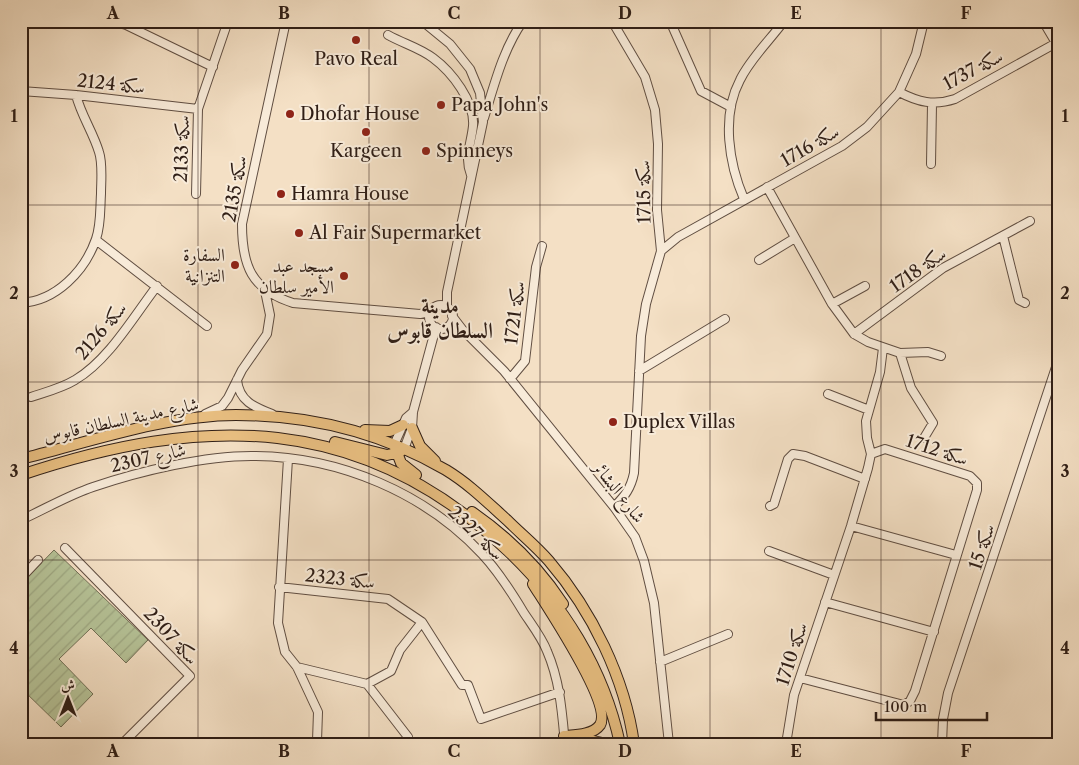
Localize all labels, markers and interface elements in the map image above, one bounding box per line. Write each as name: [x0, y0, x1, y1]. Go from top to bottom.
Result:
text: A: [106, 3, 120, 23]
text: B: [278, 3, 290, 23]
text: C: [448, 3, 460, 23]
text: D: [618, 3, 632, 23]
text: E: [790, 3, 802, 23]
text: F: [961, 3, 972, 23]
marker: Pavo Real: [350, 34, 362, 46]
street label: سكة 1737: [939, 45, 1007, 95]
place label: Pavo Real: [314, 48, 398, 70]
street label: سكة 2124: [76, 70, 146, 98]
place label: Papa John's: [451, 94, 548, 116]
marker: Papa John's: [435, 99, 447, 111]
place label: Dhofar House: [300, 103, 420, 125]
text: 1: [10, 106, 18, 126]
text: 1: [1061, 106, 1069, 126]
marker: Dhofar House: [284, 108, 296, 120]
street label: سكة 2133: [170, 115, 194, 183]
street label: سكة 1716: [777, 120, 843, 172]
marker: Kargeen: [360, 126, 372, 138]
place label: Kargeen: [330, 140, 402, 162]
place label: Spinneys: [436, 140, 513, 162]
marker: Spinneys: [420, 145, 432, 157]
street label: سكة 2135: [218, 154, 252, 224]
street label: سكة 1715: [632, 160, 656, 224]
place label: Hamra House: [291, 183, 409, 205]
marker: Hamra House: [275, 188, 287, 200]
place label: Al Fair Supermarket: [308, 222, 482, 244]
marker: Al Fair Supermarket: [293, 227, 305, 239]
street label: سكة 1718: [885, 243, 951, 297]
place label: السفارة التنزانية: [183, 244, 225, 287]
place label: مسجد عبد الأمير سلطان: [259, 255, 334, 298]
marker: السفارة التنزانية: [229, 259, 241, 271]
marker: مسجد عبد الأمير سلطان: [338, 270, 350, 282]
street label: سكة 1721: [500, 280, 530, 346]
text: 2: [9, 283, 19, 303]
text: 2: [1060, 283, 1070, 303]
district label: مدينة السلطان قابوس: [387, 292, 493, 344]
street label: سكة 2126: [71, 298, 131, 364]
street label: شارع مدينة السلطان قابوس: [41, 393, 202, 451]
place label: Duplex Villas: [623, 411, 735, 433]
marker: Duplex Villas: [607, 416, 619, 428]
street label: سكة 1712: [903, 430, 971, 470]
street label: 2307 شارع: [108, 439, 189, 481]
street label: شارع البشائر: [584, 455, 650, 530]
text: 3: [9, 461, 19, 481]
text: 3: [1060, 461, 1070, 481]
street label: سكة 2327: [444, 501, 508, 565]
street label: سكة 15: [964, 521, 1000, 573]
street label: سكة 2323: [304, 564, 376, 594]
street label: سكة 2307: [139, 603, 203, 669]
street label: سكة 1710: [772, 620, 812, 688]
text: 4: [9, 638, 19, 658]
text: 4: [1060, 638, 1070, 658]
north arrow: [42, 672, 92, 722]
text: ش: [61, 676, 75, 694]
scale bar: [876, 690, 988, 722]
text: 100 m: [884, 697, 927, 716]
text: A: [106, 741, 120, 761]
text: B: [278, 741, 290, 761]
text: C: [448, 741, 460, 761]
text: D: [618, 741, 632, 761]
text: E: [790, 741, 802, 761]
text: F: [961, 741, 972, 761]

